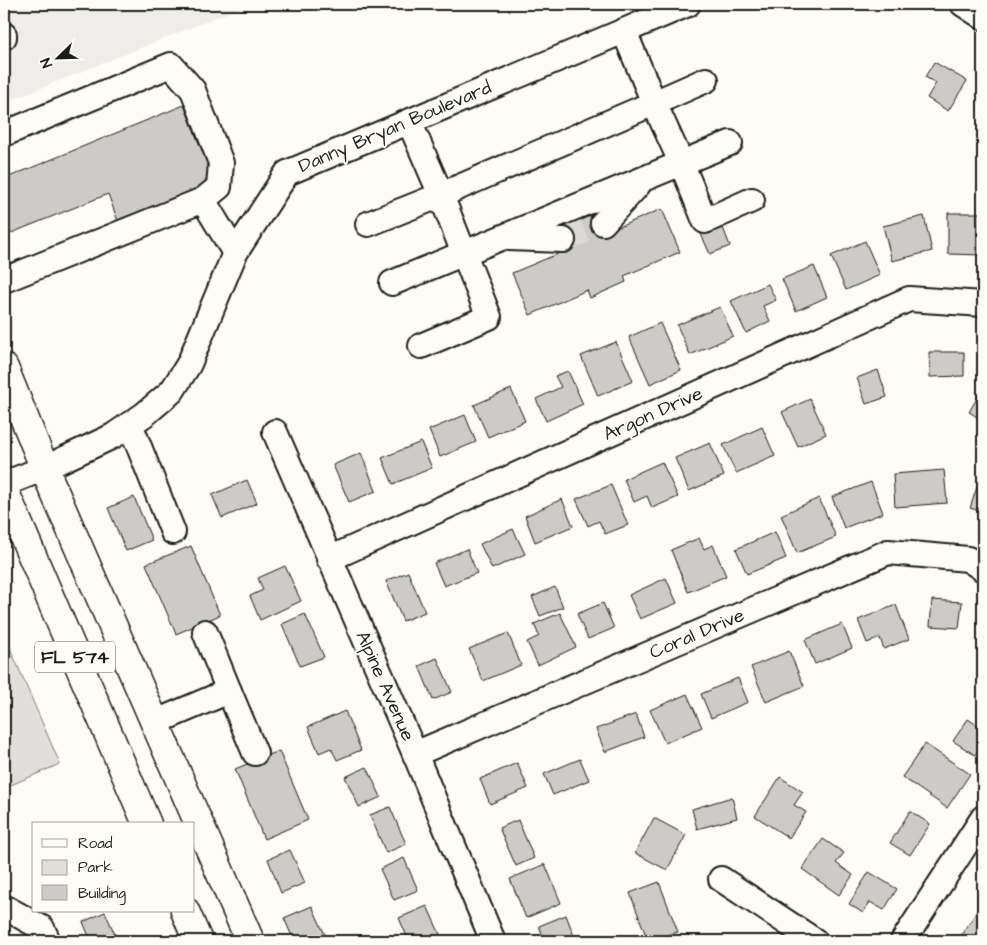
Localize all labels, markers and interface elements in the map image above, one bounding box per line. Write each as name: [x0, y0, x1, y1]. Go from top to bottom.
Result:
north arrow: [32, 32, 82, 82]
text: N: [36, 55, 58, 71]
street label: Danny Bryan Boulevard: [294, 74, 496, 181]
street label: Argon Drive: [599, 380, 707, 449]
street label: Coral Drive: [645, 602, 749, 666]
street label: Alpine Avenue: [349, 627, 421, 745]
road number: FL 574: [35, 642, 115, 672]
legend: [32, 822, 195, 912]
text: Road: [78, 833, 113, 854]
text: Park: [78, 857, 113, 878]
text: Building: [78, 883, 126, 905]

